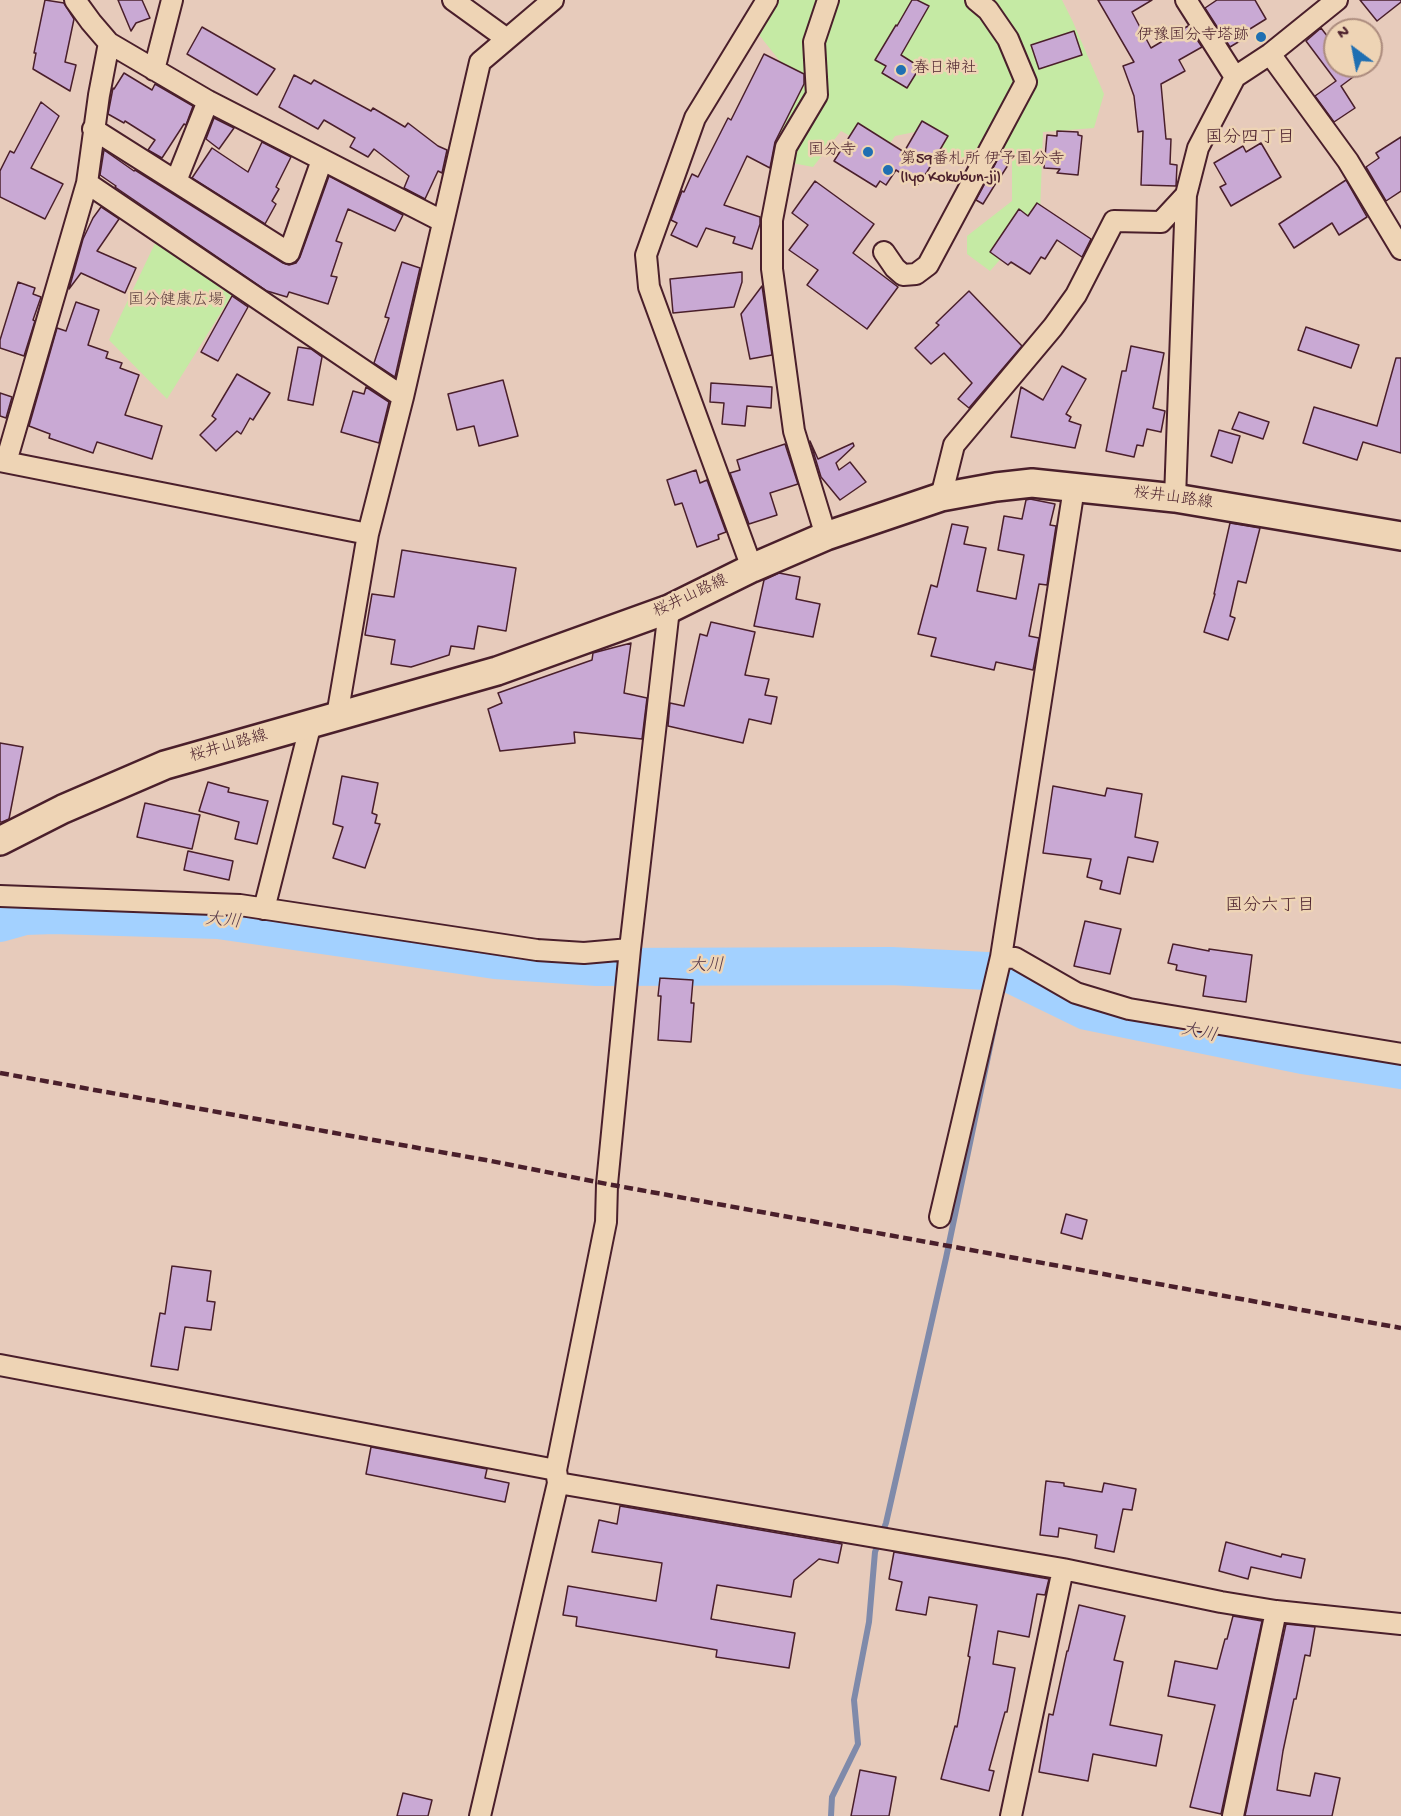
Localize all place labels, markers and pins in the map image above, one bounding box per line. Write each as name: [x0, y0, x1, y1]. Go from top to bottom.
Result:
place label: 伊豫国分寺塔跡: [1137, 27, 1249, 47]
marker: 伊豫国分寺塔跡: [1254, 30, 1268, 44]
place label: 春日神社: [913, 60, 977, 80]
marker: 春日神社: [894, 63, 908, 77]
place label: 国分寺: [808, 142, 856, 162]
marker: 国分寺: [861, 145, 875, 159]
place label: 第59番札所 伊予国分寺 (Iyo Kokubun-ji): [900, 151, 1064, 189]
marker: 第59番札所 伊予国分寺 (Iyo Kokubun-ji): [881, 163, 895, 177]

